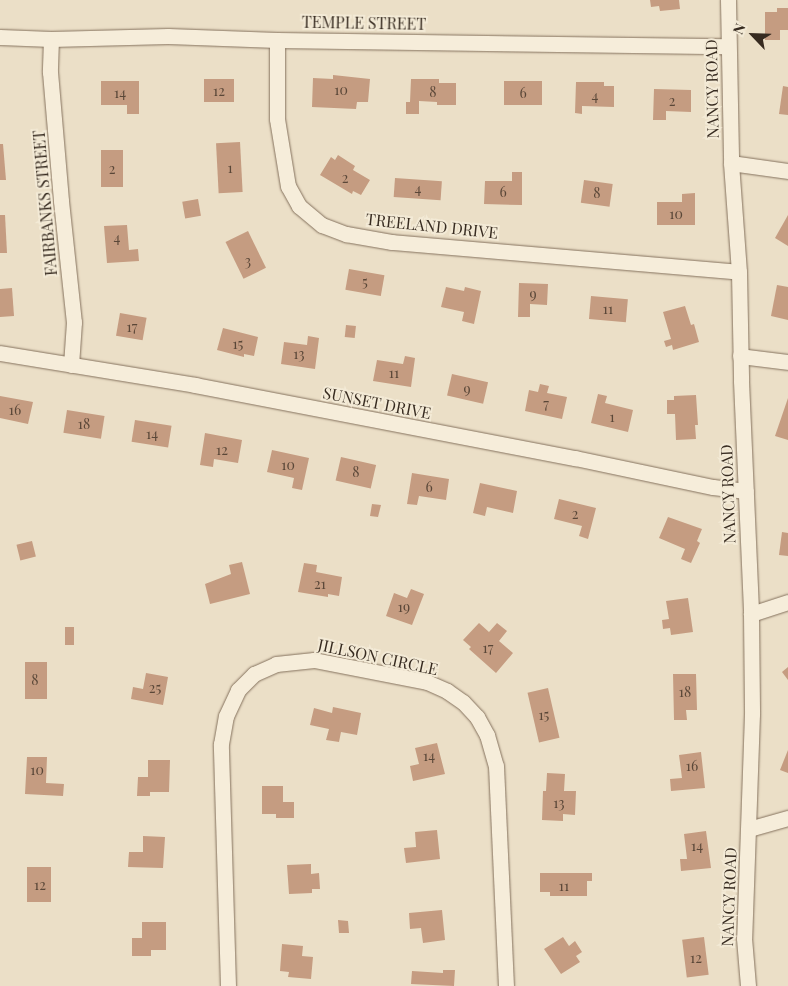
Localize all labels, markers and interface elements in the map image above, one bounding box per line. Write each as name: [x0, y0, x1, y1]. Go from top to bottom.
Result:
north arrow: [728, 10, 778, 60]
street label: TEMPLE STREET: [302, 12, 426, 34]
text: N: [728, 20, 750, 37]
street label: NANCY ROAD: [702, 39, 722, 139]
house number: 10: [334, 82, 348, 98]
house number: 12: [213, 83, 225, 99]
house number: 8: [429, 84, 437, 100]
house number: 14: [114, 85, 126, 101]
house number: 6: [519, 85, 527, 101]
house number: 4: [592, 88, 598, 104]
house number: 2: [669, 93, 675, 109]
street label: FAIRBANKS STREET: [29, 129, 61, 277]
house number: 1: [227, 160, 233, 176]
house number: 2: [109, 161, 115, 177]
house number: 2: [342, 170, 348, 186]
house number: 4: [415, 181, 421, 197]
house number: 6: [499, 184, 507, 200]
house number: 8: [593, 185, 601, 201]
house number: 10: [669, 206, 683, 222]
street label: TREELAND DRIVE: [365, 210, 499, 242]
house number: 4: [114, 230, 120, 246]
house number: 3: [245, 253, 251, 269]
house number: 5: [362, 274, 368, 290]
house number: 9: [529, 286, 537, 302]
house number: 11: [603, 301, 613, 317]
house number: 17: [127, 319, 137, 335]
house number: 15: [233, 336, 243, 352]
house number: 13: [293, 346, 305, 362]
house number: 11: [389, 365, 399, 381]
house number: 9: [463, 381, 471, 397]
street label: SUNSET DRIVE: [321, 383, 433, 423]
house number: 7: [543, 396, 549, 412]
house number: 16: [9, 402, 21, 418]
house number: 1: [609, 409, 615, 425]
house number: 18: [78, 416, 90, 432]
house number: 14: [146, 426, 158, 442]
house number: 12: [216, 442, 228, 458]
street label: NANCY ROAD: [717, 444, 739, 544]
house number: 10: [281, 457, 295, 473]
house number: 8: [352, 464, 360, 480]
house number: 6: [425, 479, 433, 495]
house number: 2: [572, 506, 578, 522]
house number: 21: [314, 576, 326, 592]
house number: 19: [398, 599, 410, 615]
street label: JILLSON CIRCLE: [316, 635, 440, 679]
house number: 17: [483, 640, 493, 656]
house number: 8: [31, 672, 39, 688]
house number: 25: [149, 680, 161, 696]
house number: 18: [679, 684, 691, 700]
house number: 15: [539, 707, 549, 723]
house number: 14: [423, 748, 435, 764]
house number: 16: [686, 758, 698, 774]
house number: 10: [30, 762, 44, 778]
house number: 13: [553, 795, 565, 811]
house number: 14: [691, 838, 703, 854]
street label: NANCY ROAD: [718, 847, 740, 947]
house number: 12: [34, 877, 46, 893]
house number: 11: [559, 878, 569, 894]
house number: 12: [690, 950, 702, 966]

